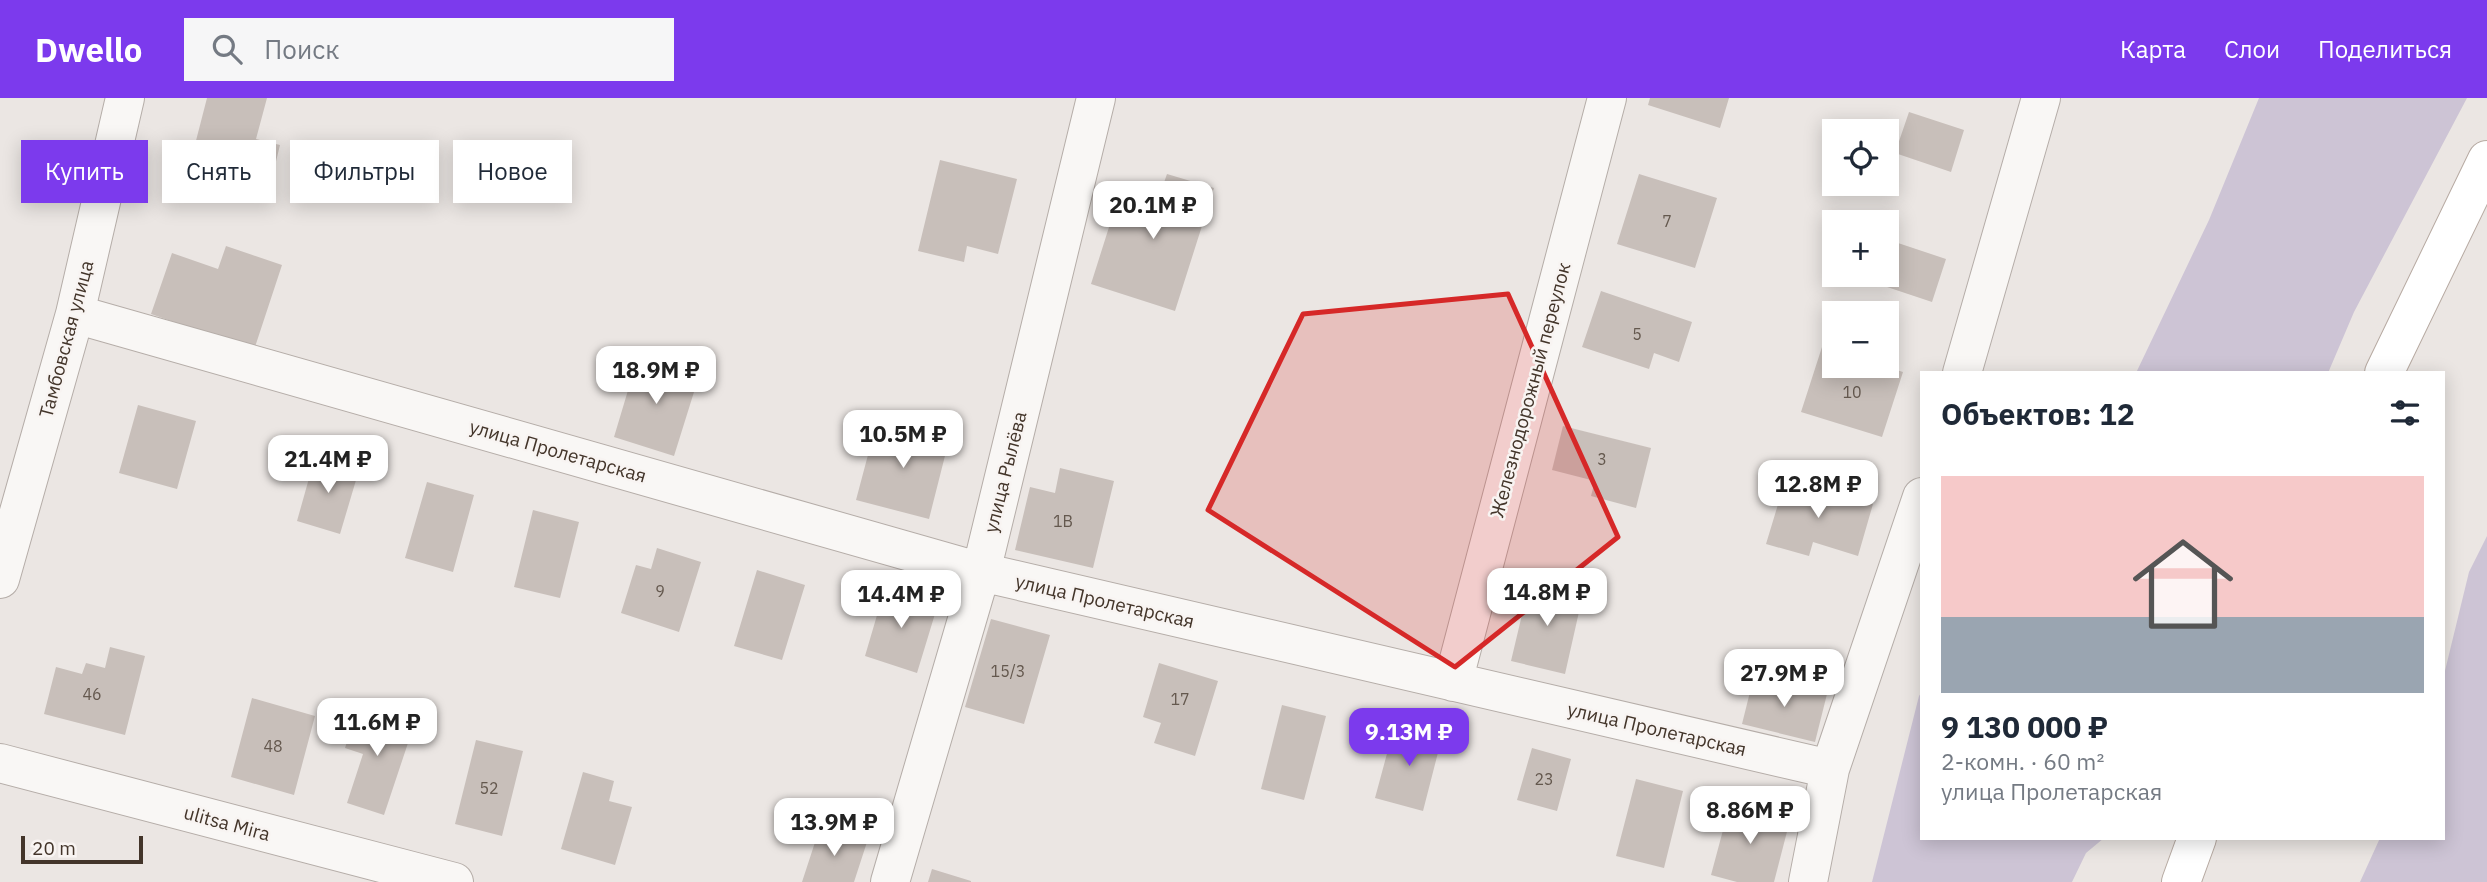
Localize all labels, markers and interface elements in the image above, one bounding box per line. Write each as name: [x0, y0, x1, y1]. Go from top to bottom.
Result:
search box: [184, 18, 674, 81]
text: Dwello: [35, 28, 142, 71]
icon: search: [208, 30, 246, 68]
text: Поиск: [264, 32, 340, 66]
text: Карта: [2120, 33, 2186, 65]
text: Слои: [2224, 33, 2280, 65]
text: Поделиться: [2318, 33, 2452, 65]
map controls: [1822, 119, 1899, 378]
button: locate: [1822, 119, 1899, 196]
chip: Купить: [21, 140, 148, 203]
chip: Снять: [162, 140, 276, 203]
chip: Фильтры: [290, 140, 439, 203]
chip: Новое: [453, 140, 572, 203]
pin: 20.1M ₽: [1088, 181, 1218, 241]
text: 20.1M ₽: [1109, 189, 1197, 219]
button: +: [1822, 210, 1899, 287]
house number: 7: [1662, 211, 1672, 231]
street label: Тамбовская улица: [33, 258, 99, 420]
street label: Железнодорожный переулок: [1484, 260, 1576, 520]
button: −: [1822, 301, 1899, 378]
house number: 5: [1632, 324, 1642, 344]
pin: 18.9M ₽: [591, 346, 721, 406]
text: 18.9M ₽: [612, 354, 700, 384]
house number: 10: [1842, 382, 1862, 402]
text: Объектов: 12: [1941, 394, 2135, 433]
icon: filters: [2386, 394, 2424, 432]
street label: улица Рылёва: [978, 409, 1032, 535]
pin: 10.5M ₽: [838, 410, 968, 470]
street label: улица Пролетарская: [467, 414, 649, 488]
text: 10.5M ₽: [859, 418, 947, 448]
pin: 21.4M ₽: [263, 436, 393, 495]
text: 21.4M ₽: [284, 443, 372, 473]
house number: 3: [1597, 449, 1607, 469]
pin: 12.8M ₽: [1753, 460, 1883, 520]
text: 12.8M ₽: [1774, 468, 1862, 498]
house number: 1В: [1053, 511, 1073, 531]
icon: home: [2120, 521, 2246, 647]
pin: 14.8M ₽: [1482, 568, 1612, 628]
street label: улица Пролетарская: [1013, 569, 1197, 633]
pin: 14.4M ₽: [836, 570, 966, 630]
text: 14.8M ₽: [1503, 576, 1591, 606]
text: 14.4M ₽: [857, 578, 945, 608]
house number: 9: [655, 581, 665, 601]
pin: 27.9M ₽: [1719, 650, 1849, 709]
text: 27.9M ₽: [1740, 657, 1828, 687]
house number: 15/3: [991, 661, 1025, 681]
house number: 46: [82, 684, 102, 704]
house number: 17: [1170, 689, 1190, 709]
street label: улица Пролетарская: [1565, 697, 1749, 761]
pin: 11.6M ₽: [312, 698, 442, 758]
text: 11.6M ₽: [333, 706, 421, 736]
text: 9 130 000 ₽: [1941, 707, 2108, 746]
pin: 9.13M ₽: [1344, 708, 1474, 768]
text: 9.13M ₽: [1365, 716, 1453, 746]
house number: 48: [263, 736, 283, 756]
text: 2-комн. · 60 m²: [1941, 746, 2104, 776]
house number: 23: [1534, 769, 1554, 789]
text: улица Пролетарская: [1941, 776, 2162, 806]
house number: 52: [479, 778, 499, 798]
pin: 8.86M ₽: [1685, 786, 1815, 846]
text: 8.86M ₽: [1706, 794, 1794, 824]
pin: 13.9M ₽: [769, 798, 899, 858]
street label: ulitsa Mira: [181, 800, 273, 846]
text: 13.9M ₽: [790, 806, 878, 836]
scale bar: [21, 833, 144, 865]
text: 20 m: [32, 836, 76, 860]

